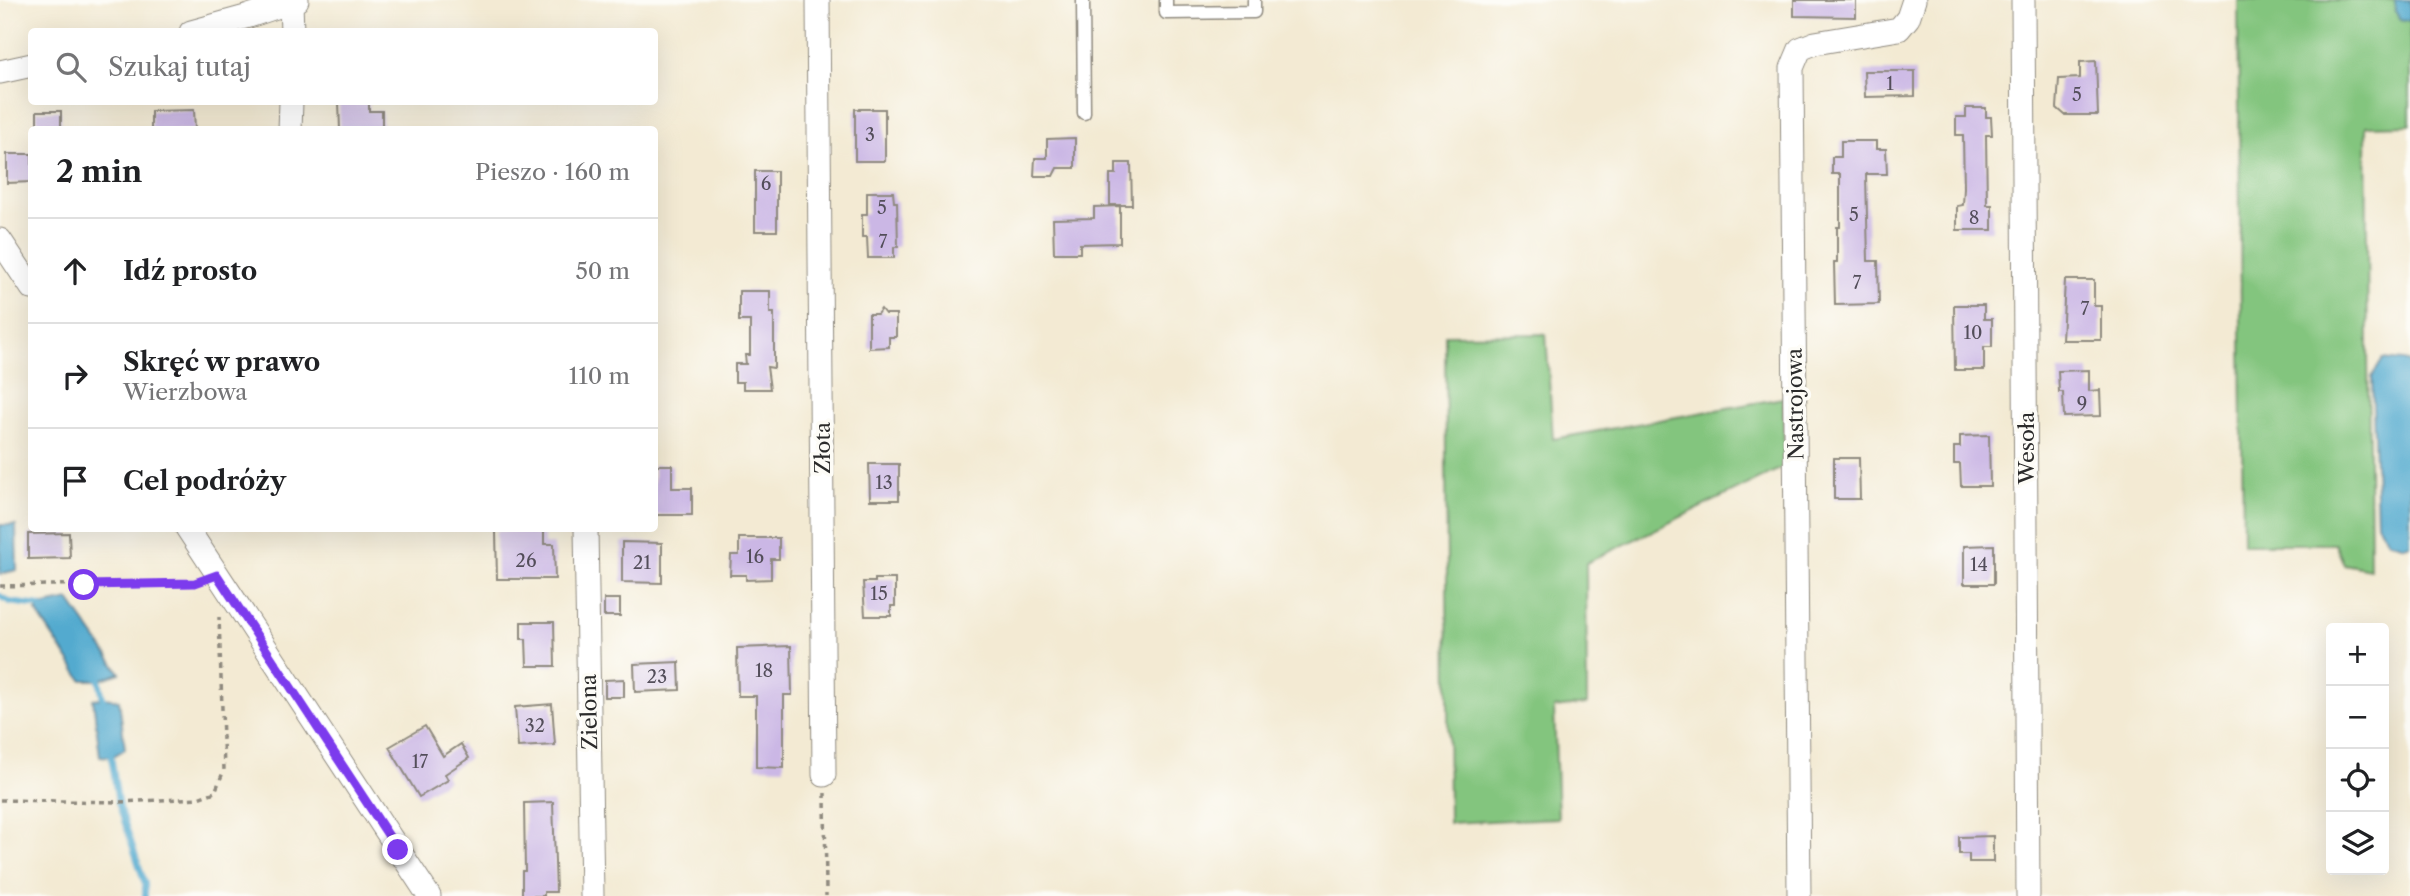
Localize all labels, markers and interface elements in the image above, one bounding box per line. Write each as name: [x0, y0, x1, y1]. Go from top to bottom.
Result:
search box: [28, 28, 658, 105]
icon: search: [52, 48, 90, 86]
text: Szukaj tutaj: [108, 51, 251, 83]
house number: 1: [1886, 73, 1894, 95]
house number: 5: [2072, 84, 2082, 106]
house number: 3: [865, 124, 875, 146]
text: 2 min: [56, 153, 142, 190]
text: Pieszo · 160 m: [475, 158, 630, 186]
house number: 6: [761, 173, 771, 195]
house number: 5: [877, 197, 887, 219]
house number: 5: [1849, 204, 1859, 226]
house number: 8: [1969, 207, 1979, 229]
house number: 7: [879, 231, 888, 253]
icon: ahead: [56, 252, 94, 290]
text: Idź prosto: [123, 255, 257, 287]
text: 50 m: [575, 257, 630, 285]
house number: 7: [1853, 272, 1862, 294]
house number: 7: [2081, 298, 2090, 320]
house number: 10: [1964, 322, 1982, 344]
text: Skręć w prawo: [123, 346, 320, 378]
street label: Nastrojowa: [1782, 347, 1808, 460]
icon: right: [56, 357, 94, 395]
text: 110 m: [569, 362, 630, 390]
text: Wierzbowa: [123, 378, 247, 406]
house number: 9: [2077, 393, 2087, 415]
street label: Wesoła: [2014, 411, 2039, 485]
street label: Złota: [810, 421, 835, 474]
icon: arrive: [56, 462, 94, 500]
text: Cel podróży: [123, 465, 286, 497]
house number: 13: [875, 472, 893, 494]
house number: 16: [746, 546, 764, 568]
house number: 26: [516, 550, 536, 572]
house number: 21: [633, 552, 651, 574]
house number: 14: [1970, 554, 1988, 576]
route start: [68, 569, 99, 600]
house number: 15: [870, 583, 888, 605]
map controls: [2326, 623, 2389, 875]
button: +: [2326, 623, 2389, 686]
house number: 18: [755, 660, 773, 682]
house number: 23: [647, 666, 667, 688]
street label: Zielona: [576, 673, 602, 750]
button: −: [2326, 686, 2389, 749]
house number: 32: [525, 715, 545, 737]
button: locate: [2326, 749, 2389, 812]
house number: 17: [412, 751, 428, 773]
button: layers: [2326, 812, 2389, 875]
route end: [382, 834, 413, 865]

